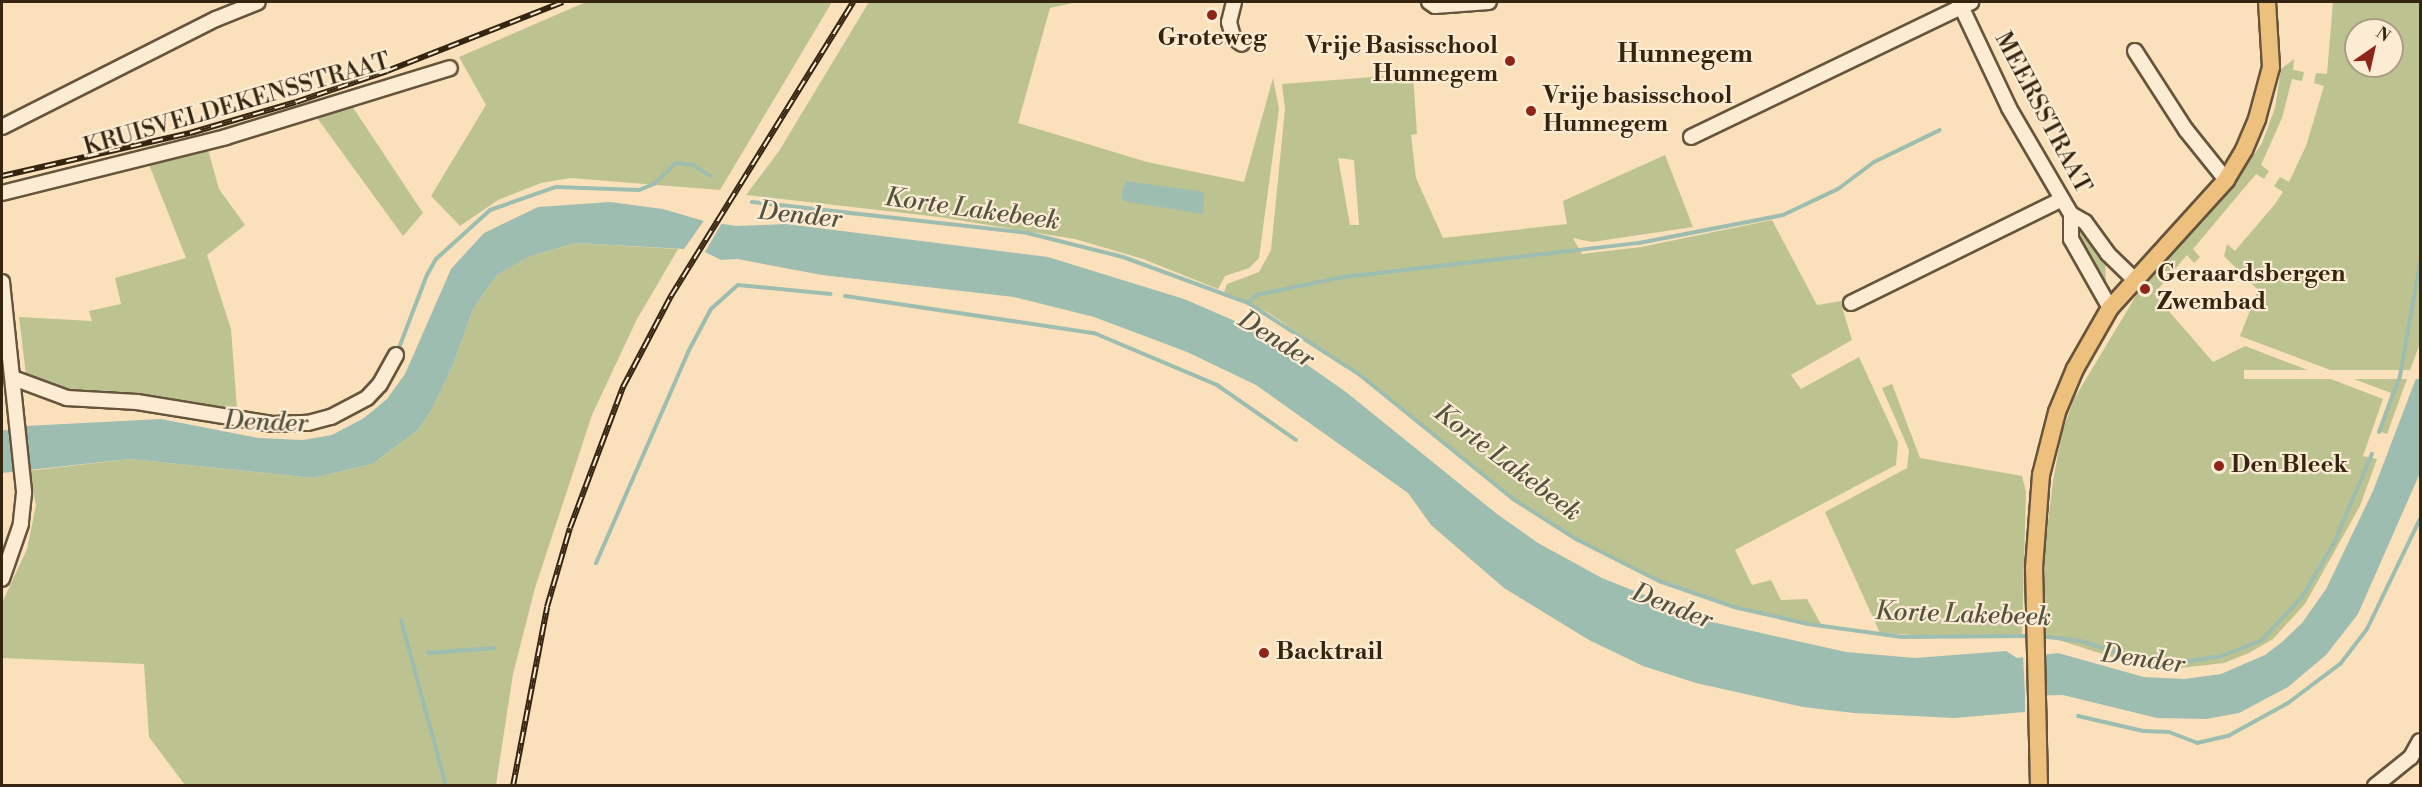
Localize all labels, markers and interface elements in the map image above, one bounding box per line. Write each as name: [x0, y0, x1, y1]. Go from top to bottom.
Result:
marker: Groteweg: [1205, 8, 1219, 22]
north arrow: [2344, 18, 2404, 78]
text: N: [2372, 23, 2394, 47]
place label: Groteweg: [1158, 25, 1266, 53]
street label: MEERSSTRAAT: [1987, 27, 2097, 199]
place label: Vrije Basisschool Hunnegem: [1306, 33, 1498, 89]
district label: Hunnegem: [1617, 39, 1753, 71]
street label: KRUISVELDEKENSSTRAAT: [80, 47, 394, 163]
marker: Vrije Basisschool Hunnegem: [1503, 54, 1517, 68]
place label: Vrije basisschool Hunnegem: [1543, 83, 1732, 139]
marker: Vrije basisschool Hunnegem: [1524, 104, 1538, 118]
water label: Korte Lakebeek: [882, 182, 1062, 238]
water label: Dender: [756, 196, 844, 236]
place label: Geraardsbergen Zwembad: [2157, 261, 2345, 317]
marker: Geraardsbergen Zwembad: [2138, 282, 2152, 296]
water label: Dender: [1232, 304, 1320, 376]
water label: Korte Lakebeek: [1427, 397, 1587, 529]
water label: Dender: [223, 406, 309, 440]
place label: Den Bleek: [2231, 452, 2348, 480]
marker: Den Bleek: [2212, 459, 2226, 473]
water label: Dender: [1627, 577, 1717, 637]
water label: Korte Lakebeek: [1874, 596, 2052, 634]
place label: Backtrail: [1276, 639, 1383, 667]
water label: Dender: [2099, 639, 2187, 681]
marker: Backtrail: [1257, 646, 1271, 660]

